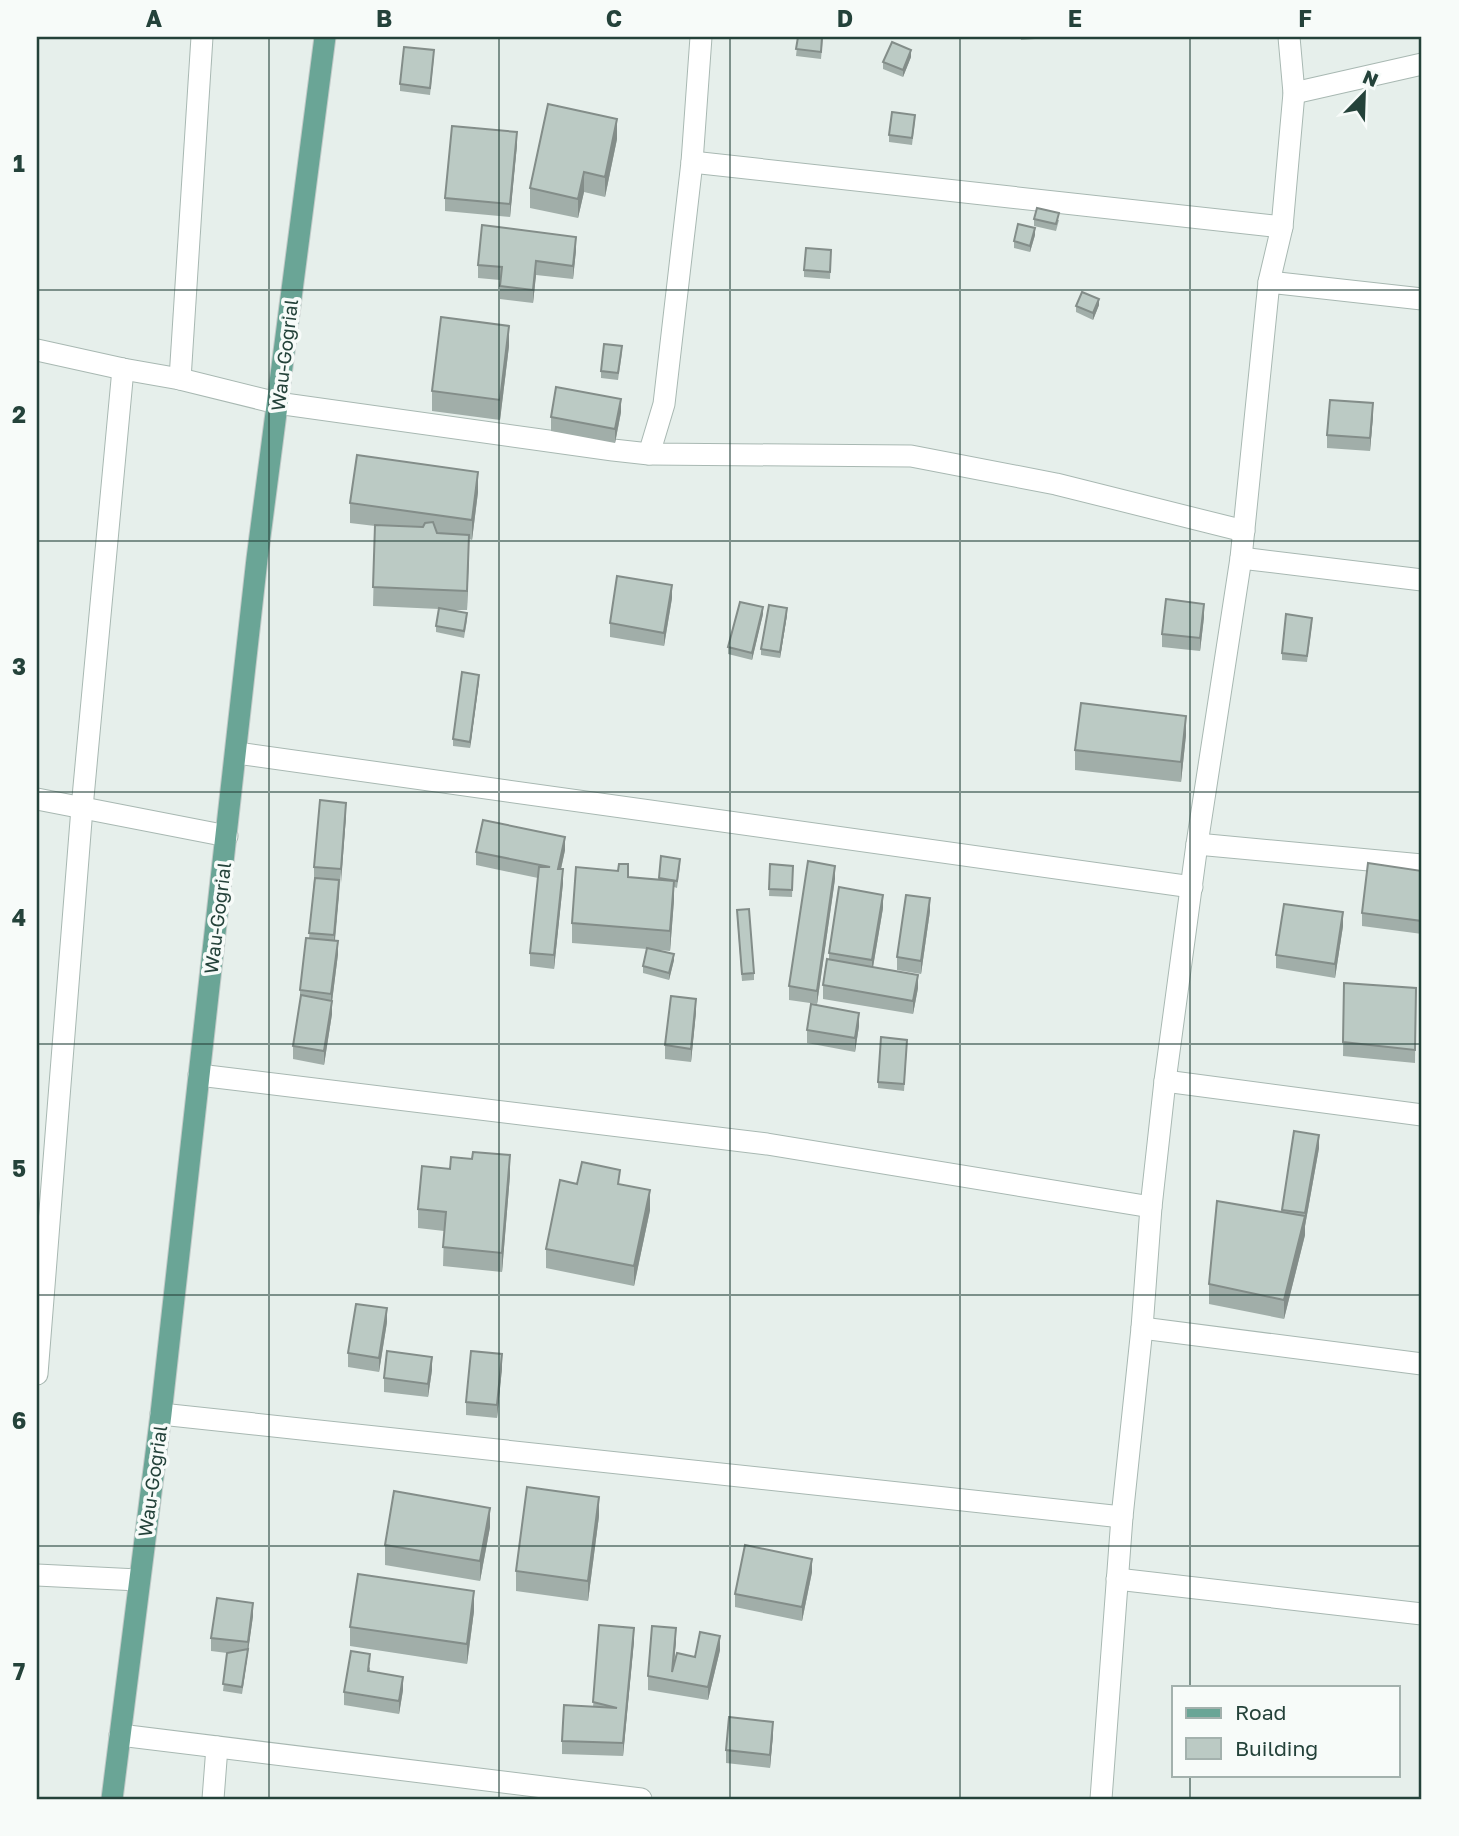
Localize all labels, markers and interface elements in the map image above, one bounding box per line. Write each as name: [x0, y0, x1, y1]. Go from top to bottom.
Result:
text: A: [146, 4, 163, 32]
text: B: [376, 4, 392, 32]
text: C: [606, 4, 622, 32]
text: D: [837, 4, 853, 32]
text: E: [1068, 4, 1082, 32]
text: F: [1298, 4, 1312, 32]
north arrow: [1330, 60, 1400, 130]
text: N: [1360, 64, 1382, 91]
text: 1: [13, 149, 25, 177]
street label: Wau-Gogrial: [266, 298, 302, 412]
text: 2: [12, 400, 26, 428]
text: 3: [12, 652, 26, 680]
street label: Wau-Gogrial: [199, 861, 235, 975]
text: 4: [12, 903, 26, 931]
text: 5: [12, 1154, 26, 1182]
text: 6: [12, 1406, 26, 1434]
street label: Wau-Gogrial: [133, 1424, 171, 1538]
text: 7: [13, 1657, 25, 1685]
legend: [1172, 1686, 1400, 1776]
text: Road: [1235, 1699, 1286, 1725]
text: Building: [1235, 1735, 1318, 1761]

